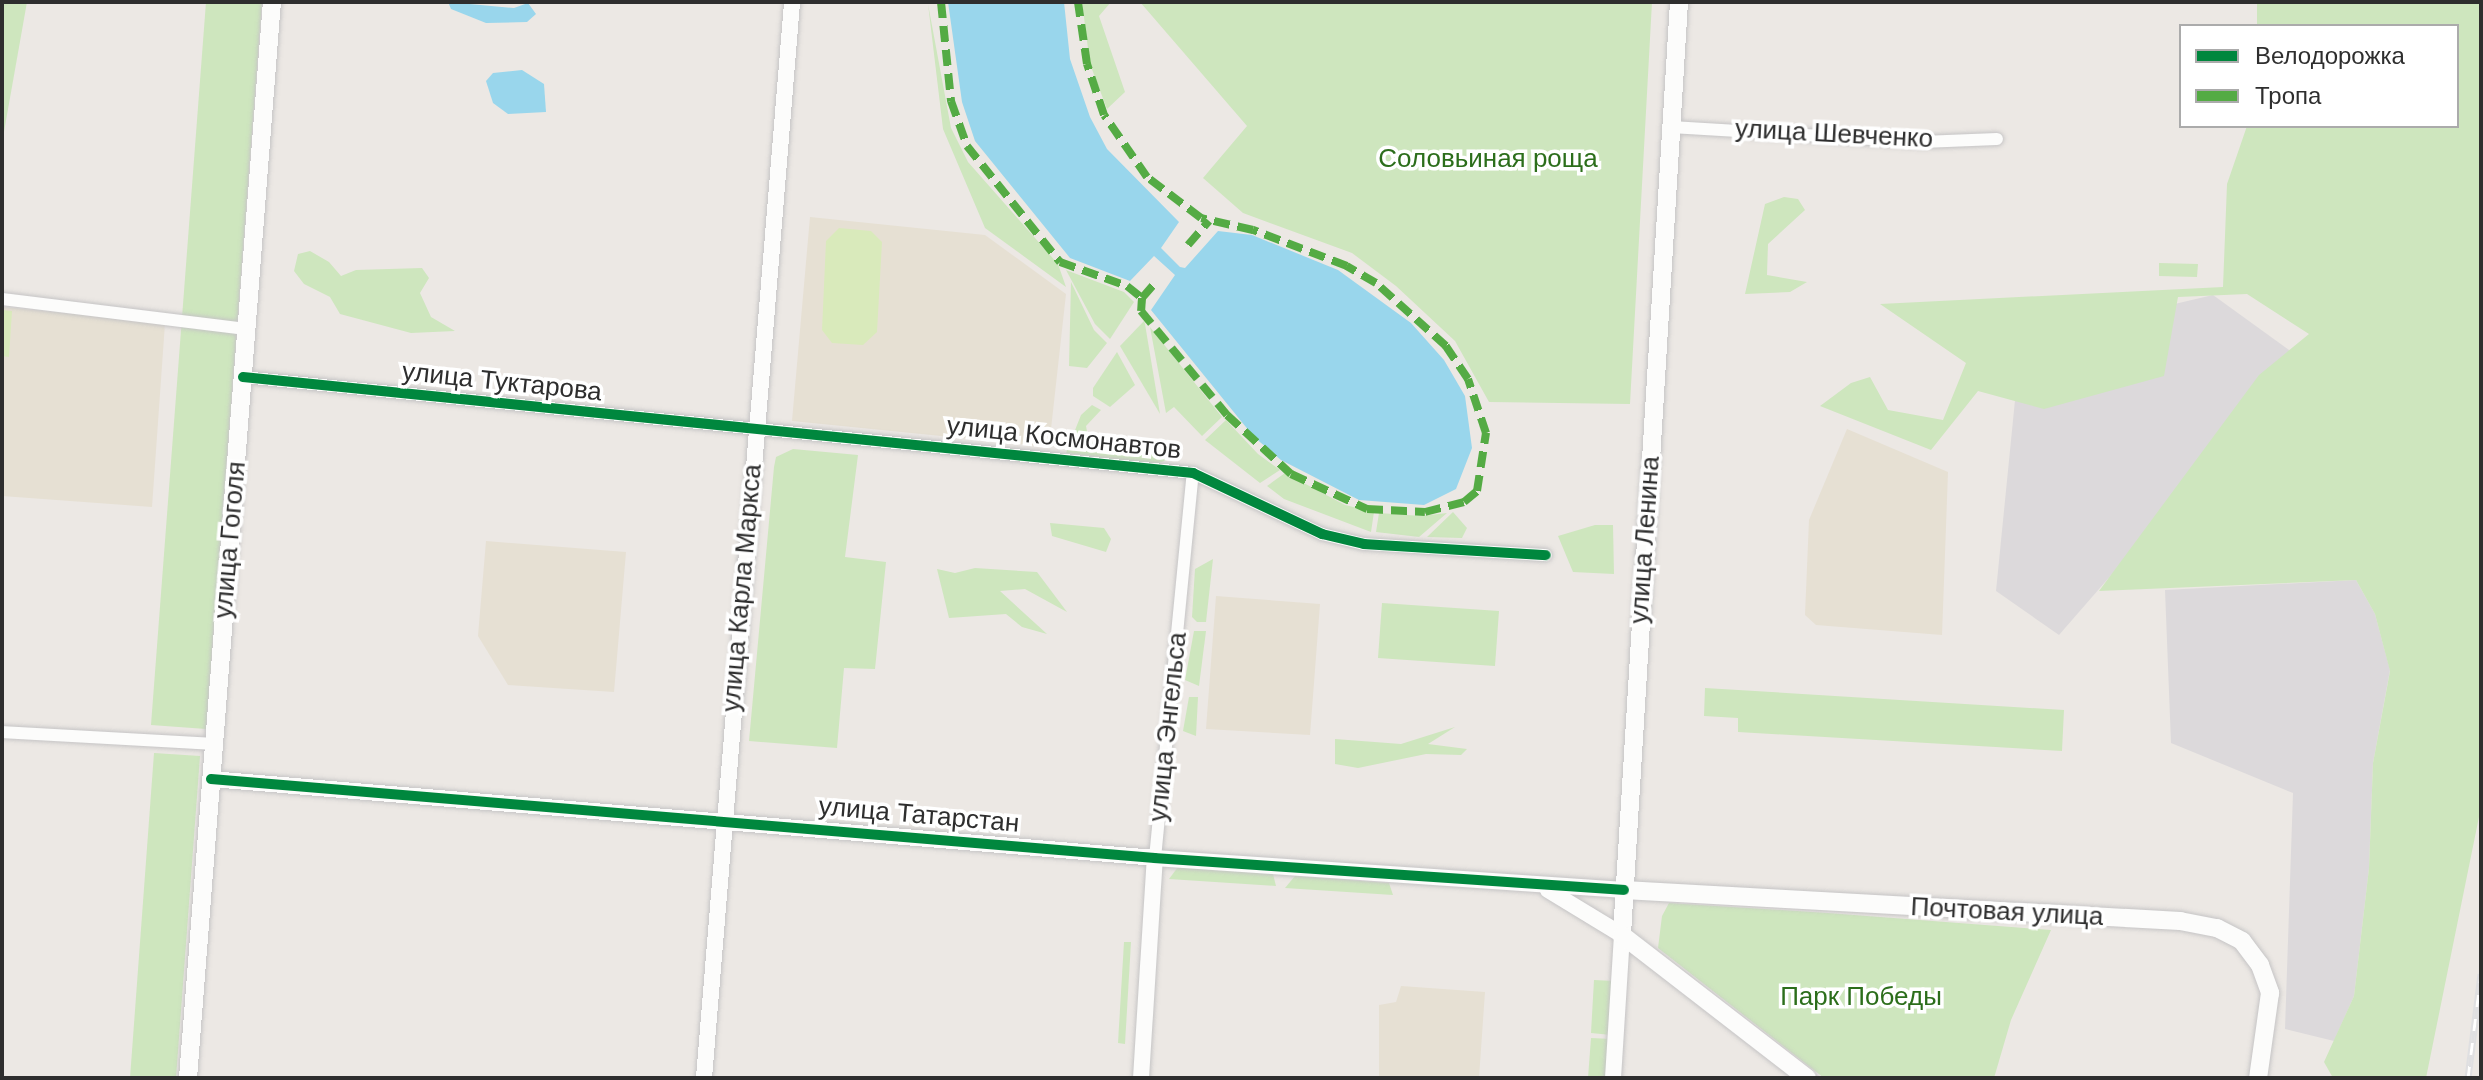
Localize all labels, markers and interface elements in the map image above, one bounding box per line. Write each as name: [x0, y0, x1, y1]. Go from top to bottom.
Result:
legend: [2179, 24, 2459, 128]
text: Велодорожка: [2255, 42, 2405, 69]
text: Тропа: [2255, 82, 2321, 109]
street label: улица Шевченко: [1734, 113, 1934, 155]
park label: Соловьиная роща: [1378, 143, 1598, 175]
street label: улица Туктарова: [401, 356, 603, 408]
street label: улица Космонавтов: [945, 410, 1183, 466]
street label: улица Ленина: [1624, 455, 1666, 625]
street label: улица Гоголя: [208, 460, 252, 620]
street label: улица Карла Маркса: [716, 463, 768, 713]
street label: улица Энгельса: [1143, 631, 1193, 823]
street label: улица Татарстан: [817, 791, 1021, 839]
street label: Почтовая улица: [1910, 891, 2104, 933]
park label: Парк Победы: [1780, 981, 1942, 1013]

